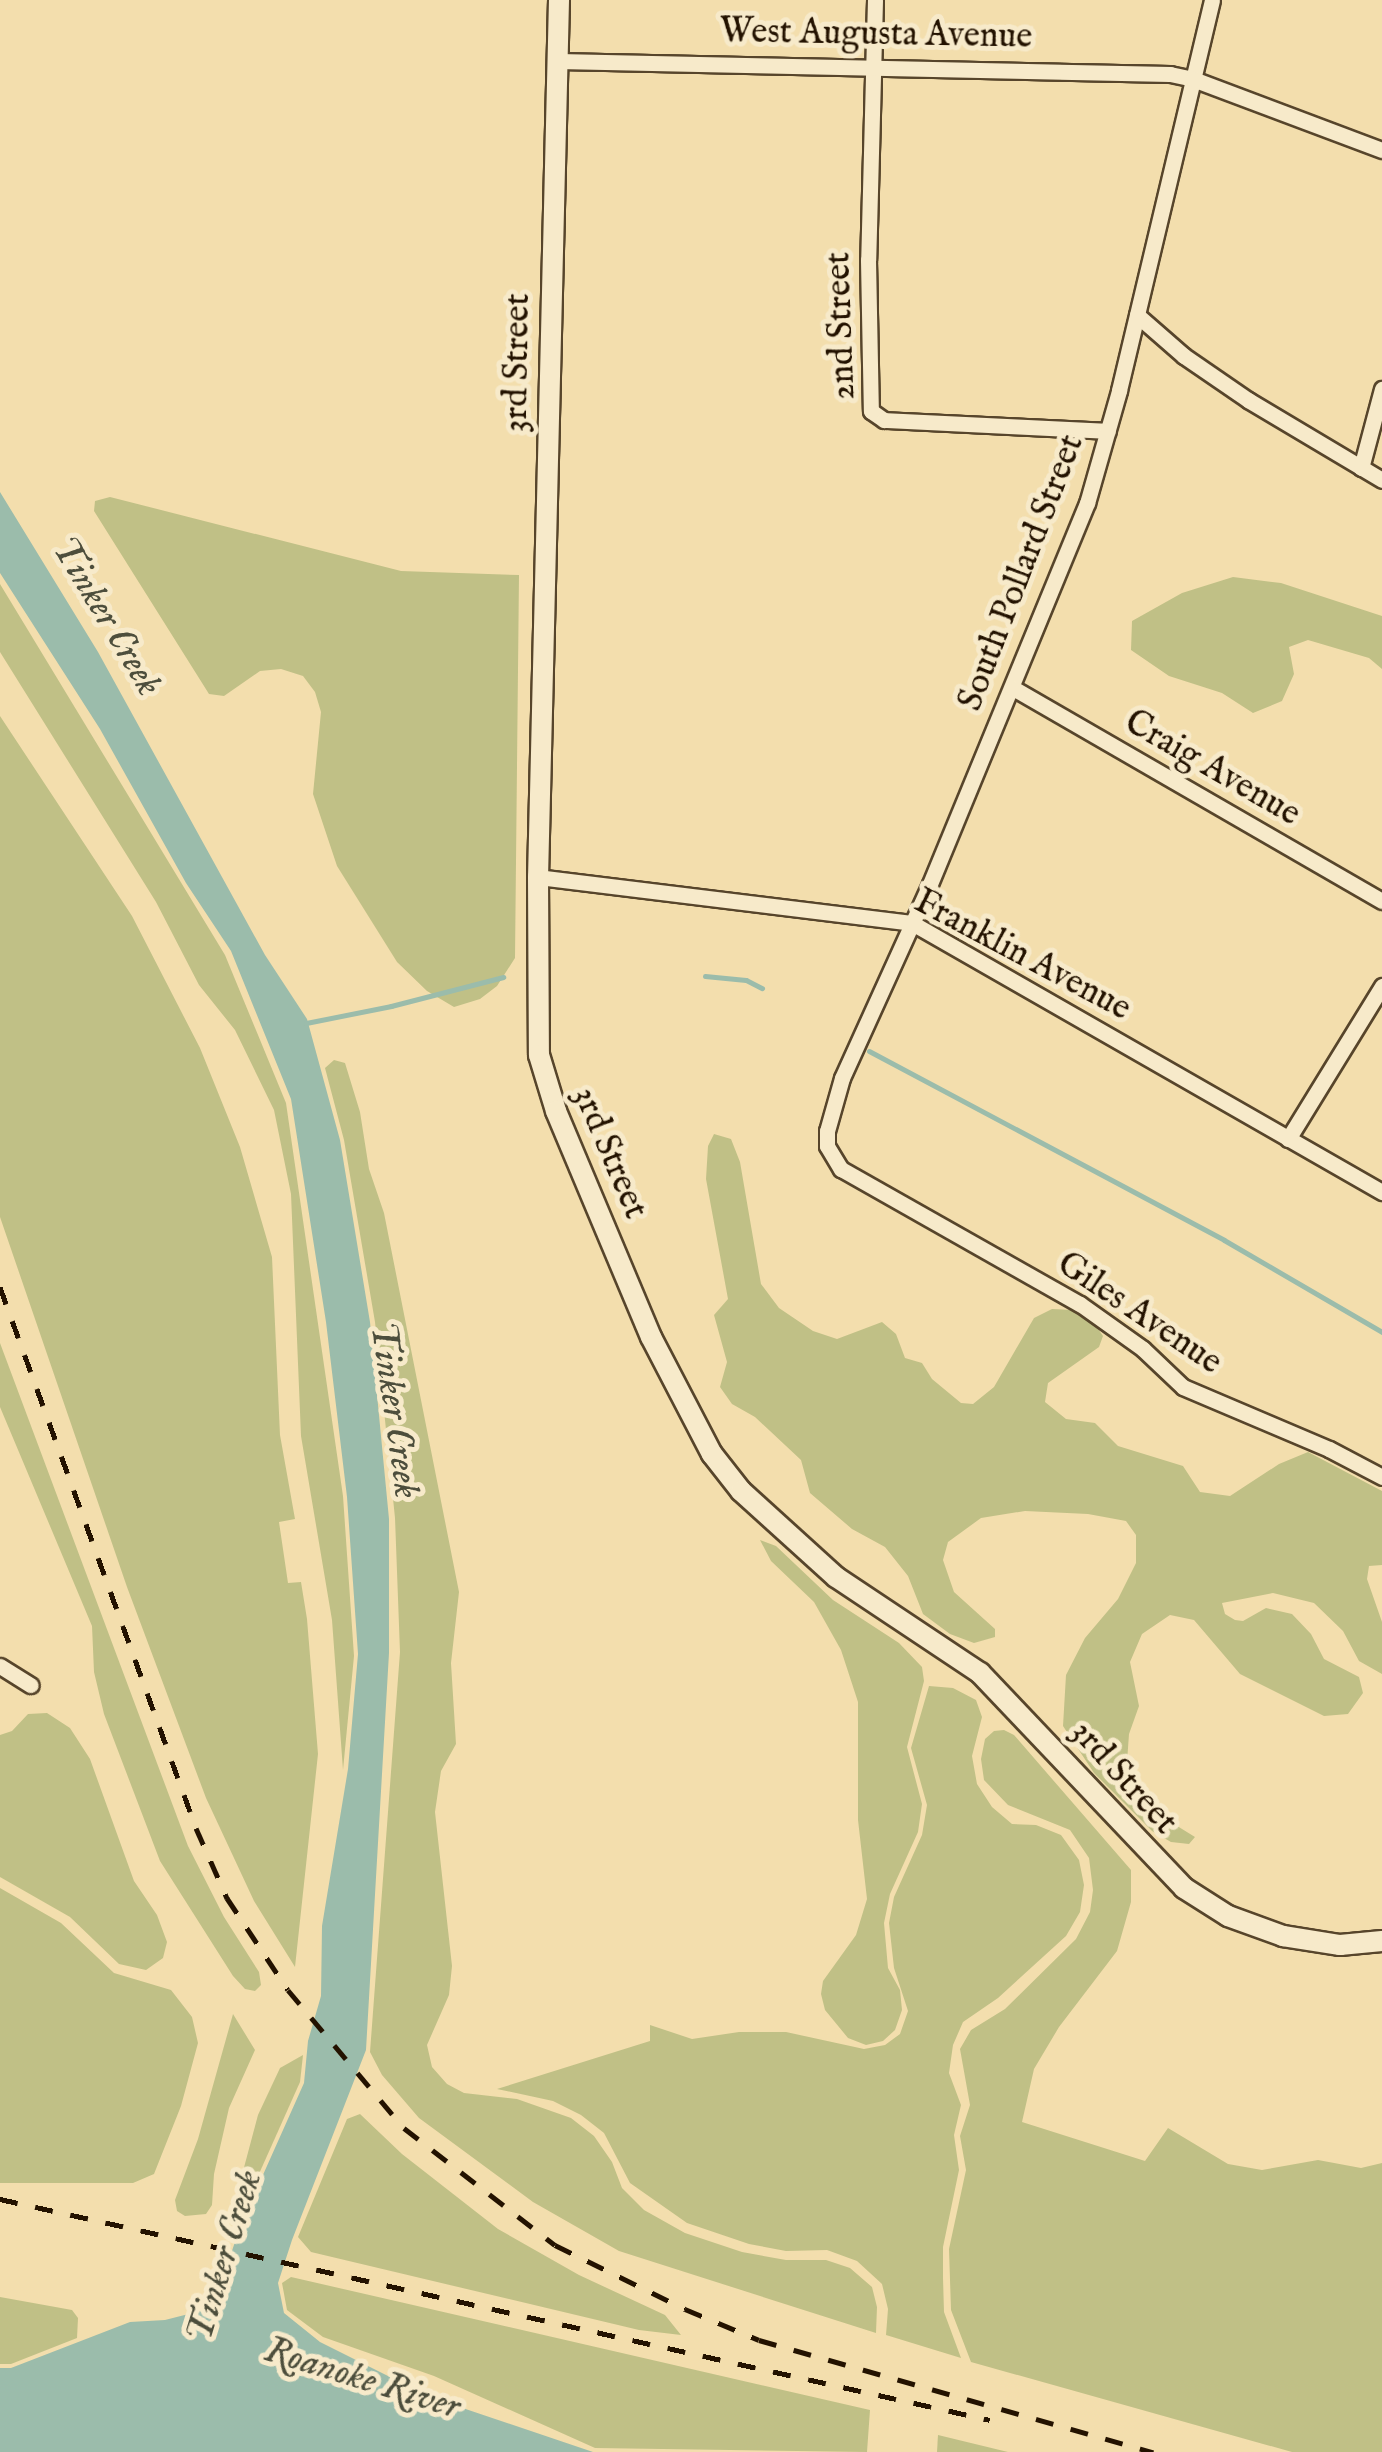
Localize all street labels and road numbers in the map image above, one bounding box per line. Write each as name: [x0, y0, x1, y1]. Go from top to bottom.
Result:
street label: West Augusta Avenue: [719, 11, 1033, 59]
street label: 2nd Street: [818, 251, 866, 401]
street label: 3rd Street: [496, 293, 540, 433]
street label: South Pollard Street: [950, 429, 1094, 717]
street label: Craig Avenue: [1117, 702, 1307, 836]
street label: Franklin Avenue: [906, 881, 1138, 1031]
street label: 3rd Street: [562, 1081, 656, 1225]
street label: Giles Avenue: [1049, 1244, 1229, 1384]
street label: 3rd Street: [1061, 1712, 1185, 1844]

